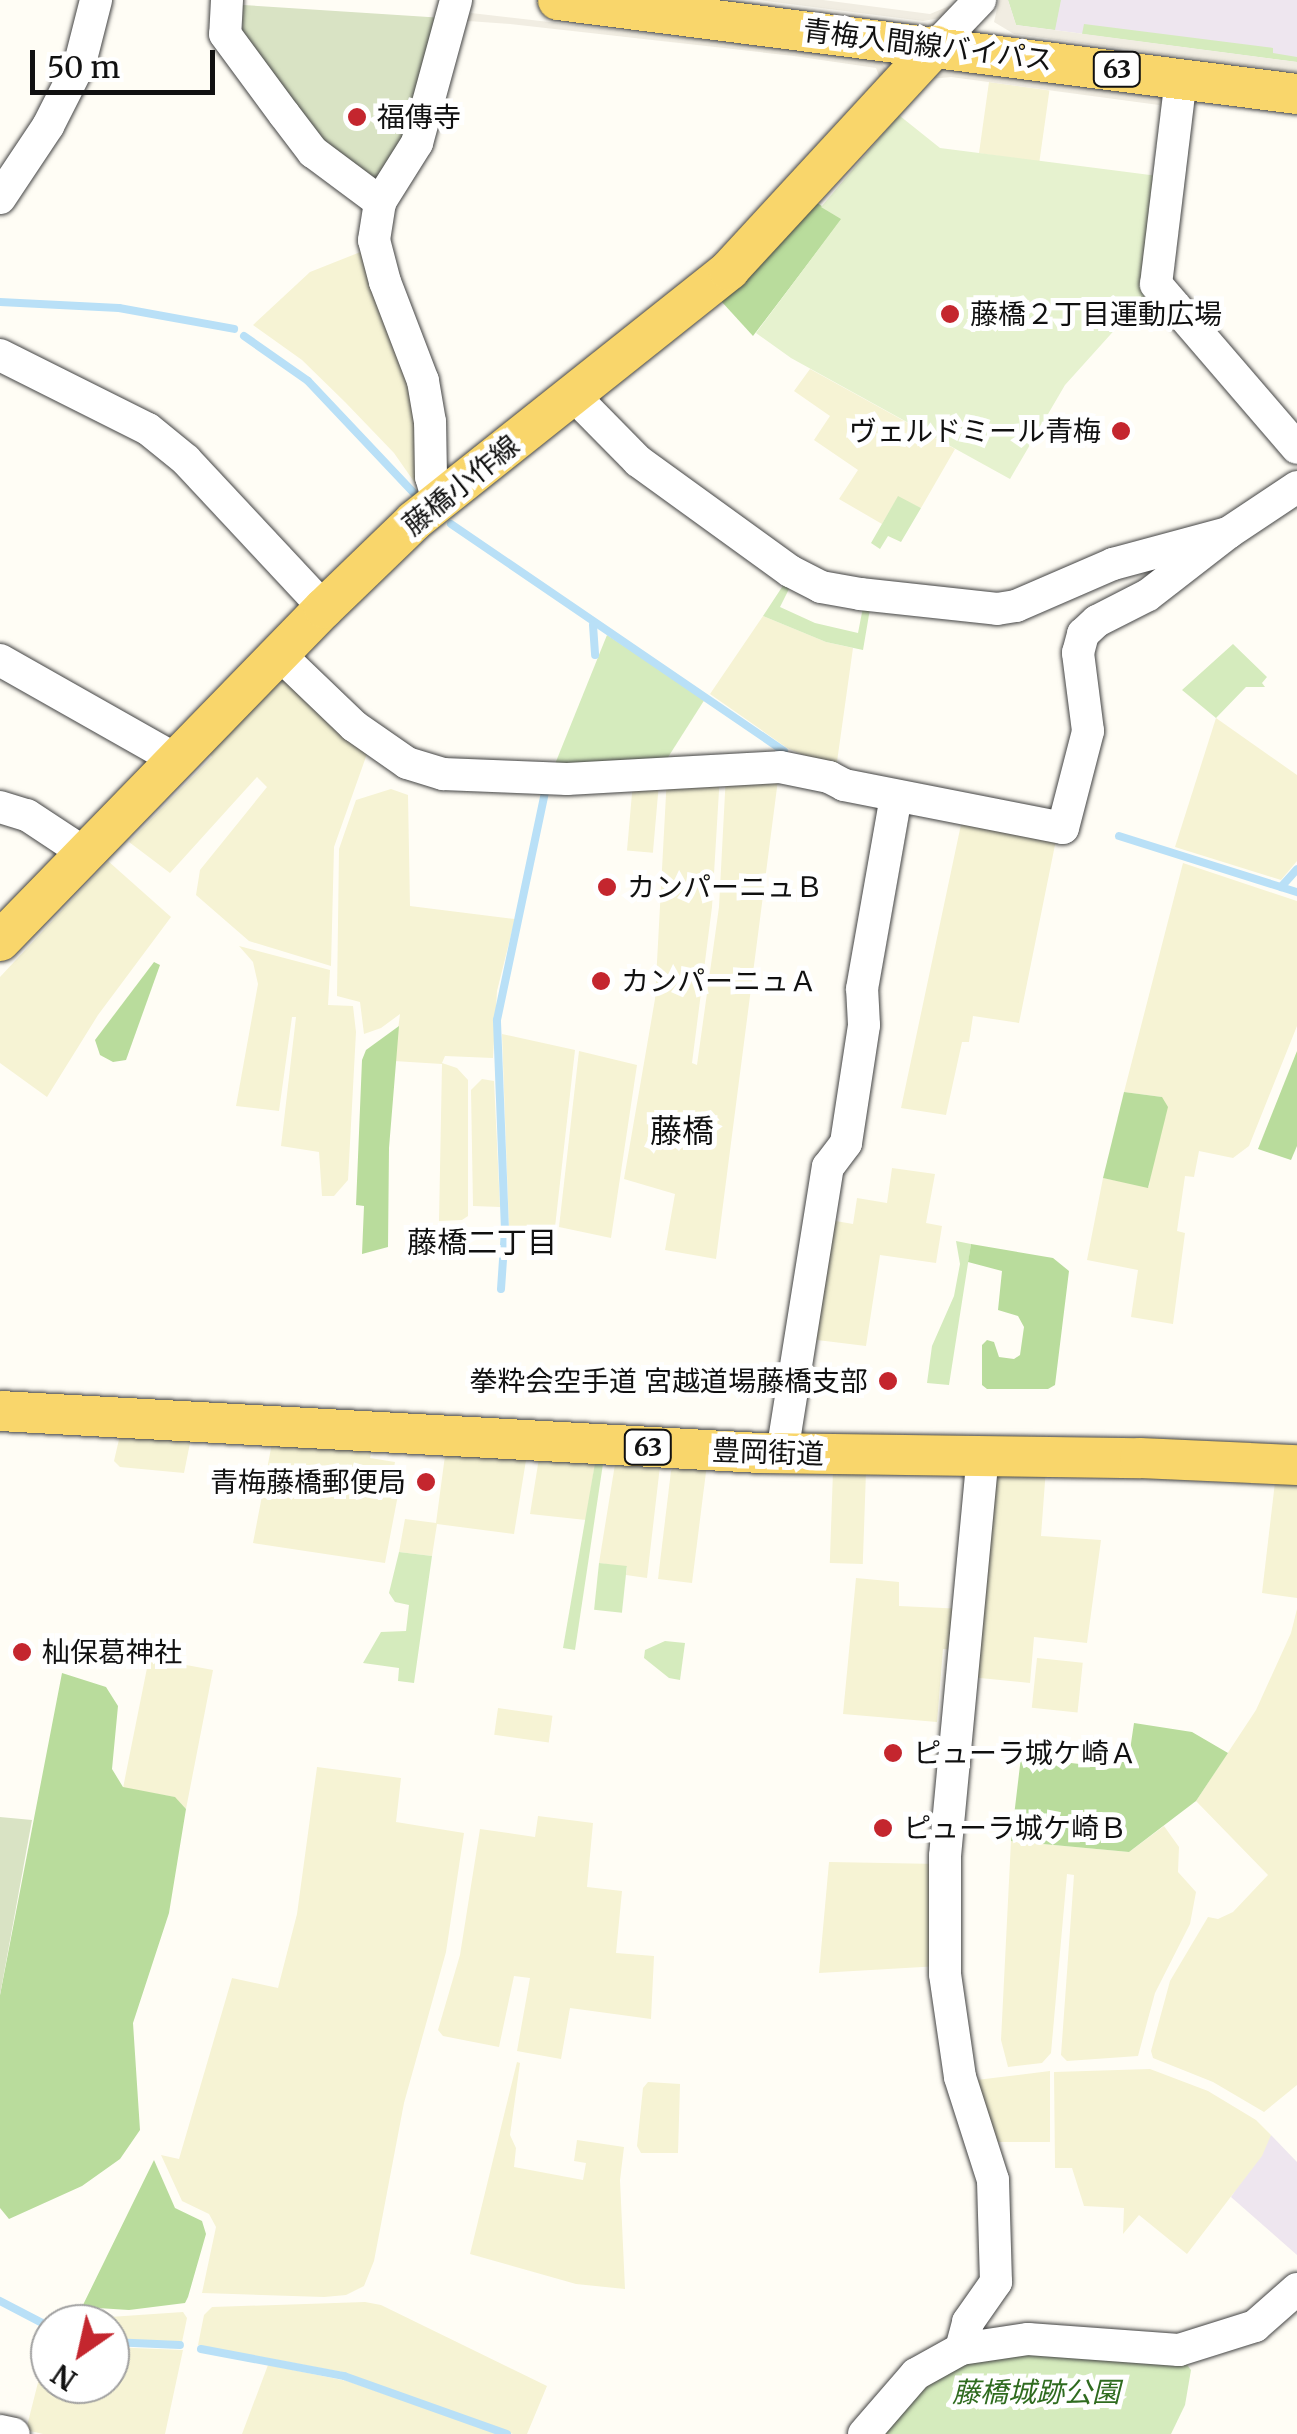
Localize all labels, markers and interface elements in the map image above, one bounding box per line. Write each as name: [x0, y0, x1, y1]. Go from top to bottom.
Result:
street label: 青梅入間線バイパス: [801, 13, 1055, 77]
scale bar: [35, 30, 220, 92]
text: 50 m: [47, 48, 120, 86]
road number: 63: [1092, 49, 1142, 89]
place label: 福傳寺: [377, 100, 461, 134]
marker: 福傳寺: [346, 106, 368, 128]
place label: 藤橋２丁目運動広場: [970, 297, 1222, 331]
marker: 藤橋２丁目運動広場: [939, 303, 961, 325]
place label: ヴェルドミール青梅: [849, 414, 1101, 448]
marker: ヴェルドミール青梅: [1110, 420, 1132, 442]
street label: 藤橋小作線: [396, 428, 526, 542]
place label: カンパーニュＢ: [627, 870, 823, 904]
marker: カンパーニュＢ: [596, 876, 618, 898]
place label: カンパーニュＡ: [621, 964, 817, 998]
marker: カンパーニュＡ: [590, 970, 612, 992]
district label: 藤橋: [650, 1112, 714, 1150]
district label: 藤橋二丁目: [407, 1224, 557, 1260]
place label: 拳粋会空手道 宮越道場藤橋支部: [469, 1364, 868, 1398]
marker: 拳粋会空手道 宮越道場藤橋支部: [877, 1370, 899, 1392]
road number: 63: [623, 1427, 673, 1467]
street label: 豊岡街道: [711, 1433, 825, 1471]
place label: 青梅藤橋郵便局: [210, 1465, 406, 1499]
marker: 青梅藤橋郵便局: [415, 1471, 437, 1493]
place label: 杣保葛神社: [42, 1635, 182, 1669]
marker: 杣保葛神社: [11, 1641, 33, 1663]
place label: ピューラ城ケ崎Ａ: [913, 1736, 1137, 1770]
marker: ピューラ城ケ崎Ａ: [882, 1742, 904, 1764]
place label: ピューラ城ケ崎Ｂ: [903, 1811, 1127, 1845]
marker: ピューラ城ケ崎Ｂ: [872, 1817, 894, 1839]
north arrow: [30, 2304, 130, 2404]
text: N: [45, 2356, 84, 2398]
park label: 藤橋城跡公園: [952, 2375, 1120, 2409]

